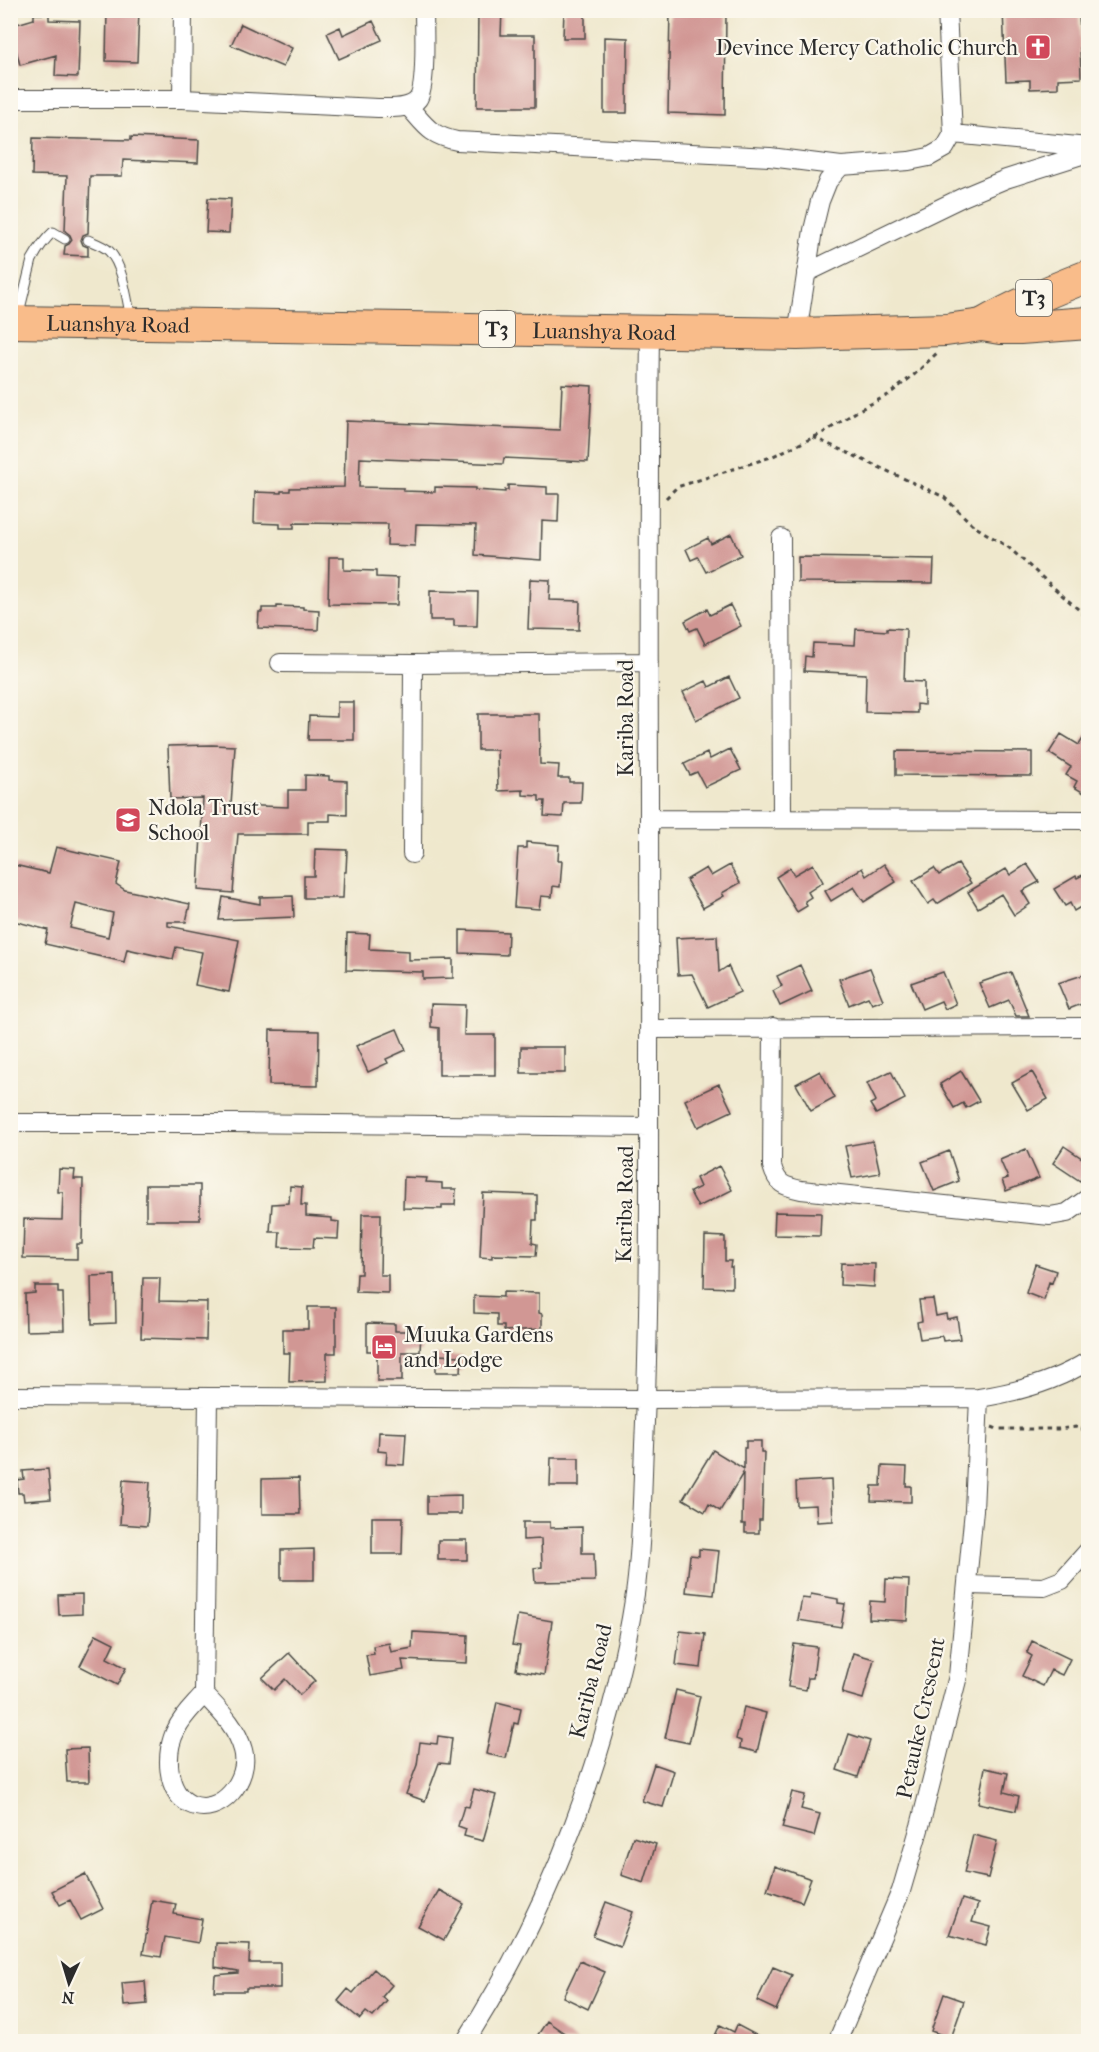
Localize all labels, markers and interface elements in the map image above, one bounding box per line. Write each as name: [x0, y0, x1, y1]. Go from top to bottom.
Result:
church icon: Devince Mercy Catholic Church: [1023, 32, 1053, 62]
place label: Devince Mercy Catholic Church: [716, 35, 1019, 61]
road number: T3: [1016, 280, 1052, 316]
street label: Luanshya Road: [46, 311, 191, 339]
road number: T3: [479, 311, 515, 347]
street label: Luanshya Road: [532, 318, 677, 346]
street label: Kariba Road: [613, 658, 639, 777]
place label: Ndola Trust School: [148, 795, 260, 846]
school or university icon: Ndola Trust School: [113, 805, 143, 835]
street label: Kariba Road: [611, 1144, 639, 1263]
place label: Muuka Gardens and Lodge: [404, 1322, 553, 1373]
hotel icon: Muuka Gardens and Lodge: [369, 1332, 399, 1362]
street label: Kariba Road: [564, 1620, 618, 1741]
street label: Petauke Crescent: [891, 1635, 951, 1801]
north arrow: [39, 1953, 99, 2013]
text: N: [60, 1988, 75, 2007]

